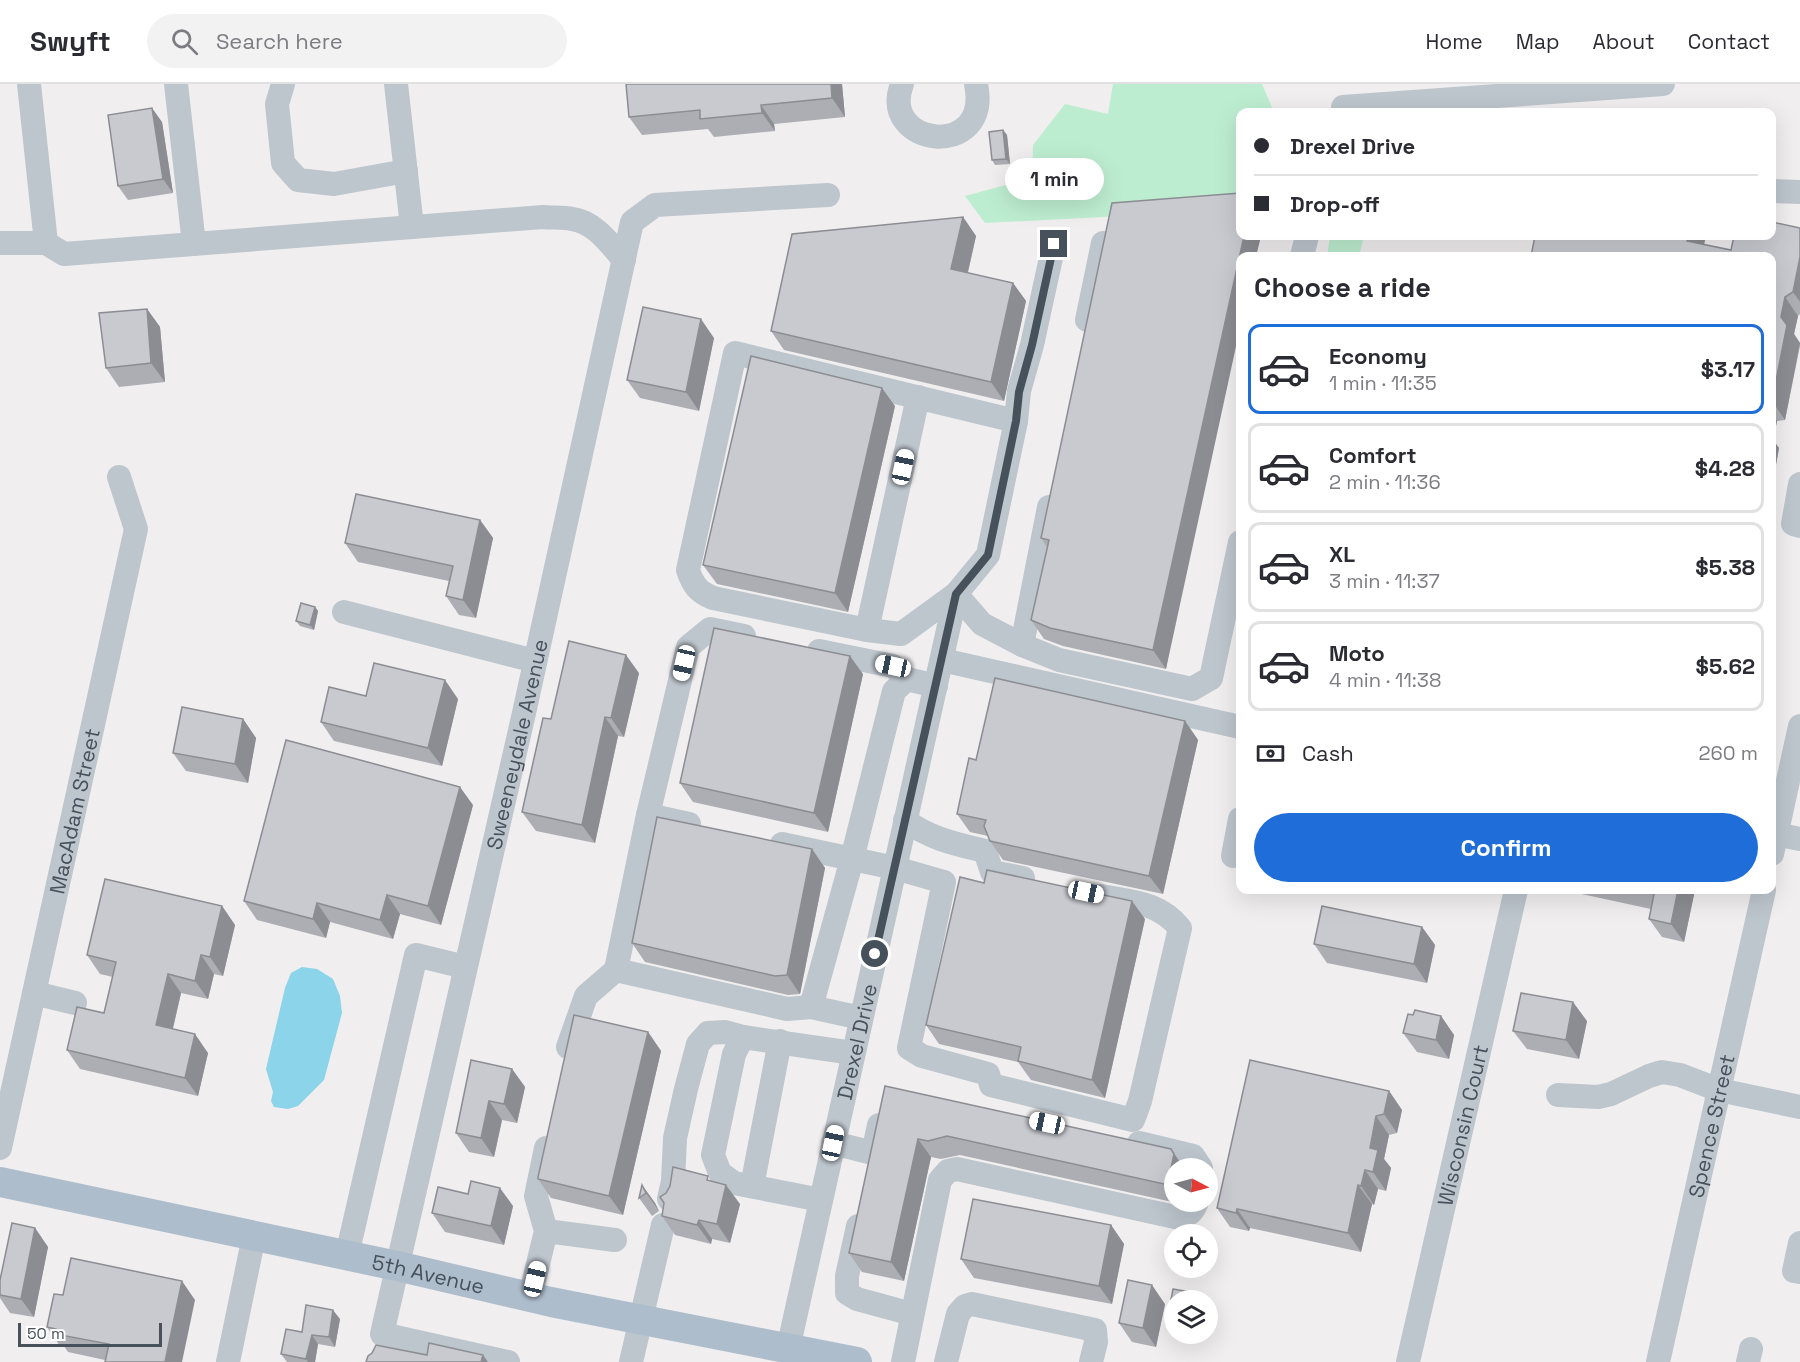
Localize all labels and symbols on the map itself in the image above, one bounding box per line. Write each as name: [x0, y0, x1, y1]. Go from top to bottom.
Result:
callout: 1 min: [1004, 157, 1104, 199]
route end: [1040, 230, 1067, 257]
car: [890, 448, 916, 486]
street label: Sweeneydale Avenue: [480, 636, 553, 852]
car: [671, 643, 697, 683]
car: [874, 653, 912, 679]
street label: MacAdam Street: [43, 726, 105, 896]
car: [1067, 879, 1105, 905]
route start: [861, 940, 888, 967]
street label: Drexel Drive: [830, 981, 882, 1102]
street label: Wisconsin Court: [1431, 1042, 1494, 1208]
street label: Spence Street: [1682, 1052, 1740, 1200]
car: [1028, 1110, 1066, 1136]
car: [820, 1124, 846, 1162]
north arrow: [1164, 1158, 1218, 1212]
street label: 5th Avenue: [370, 1248, 487, 1300]
car: [522, 1259, 548, 1299]
scale bar: [18, 1320, 162, 1348]

